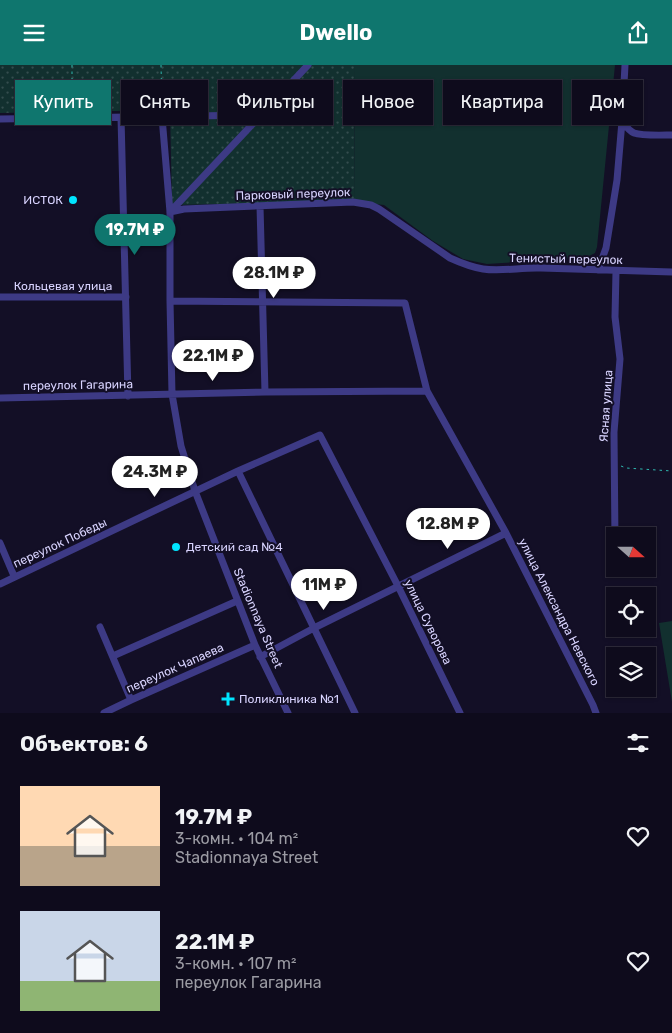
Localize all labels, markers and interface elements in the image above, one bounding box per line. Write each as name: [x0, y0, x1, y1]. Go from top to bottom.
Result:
icon: menu: [20, 19, 48, 47]
text: Dwello: [300, 19, 372, 46]
icon: share: [624, 19, 652, 47]
chip: Купить: [15, 80, 111, 125]
chip: Снять: [121, 80, 208, 125]
chip: Фильтры: [218, 80, 333, 125]
chip: Новое: [343, 80, 433, 125]
chip: Квартира: [443, 80, 562, 125]
chip: Дом: [572, 80, 643, 125]
street label: Парковый переулок: [235, 185, 351, 203]
place label: ИСТОК: [23, 193, 63, 207]
marker: ИСТОК: [67, 194, 79, 206]
pin: 19.7M ₽: [89, 213, 181, 256]
text: 19.7M ₽: [106, 220, 164, 239]
street label: Тенистый переулок: [509, 251, 624, 267]
pin: 28.1M ₽: [228, 257, 320, 299]
text: 28.1M ₽: [244, 263, 304, 282]
street label: Кольцевая улица: [14, 279, 112, 293]
pin: 22.1M ₽: [167, 339, 259, 382]
text: 22.1M ₽: [183, 346, 243, 365]
street label: Ясная улица: [596, 369, 616, 443]
street label: переулок Гагарина: [23, 377, 133, 393]
pin: 24.3M ₽: [109, 455, 201, 498]
text: 24.3M ₽: [123, 462, 187, 481]
pin: 12.8M ₽: [402, 507, 494, 550]
text: 12.8M ₽: [417, 514, 479, 533]
street label: переулок Победы: [11, 515, 109, 571]
north arrow: [606, 527, 656, 577]
map controls: [606, 527, 656, 697]
street label: улица Александра Невского: [516, 536, 602, 688]
place label: Детский сад №4: [186, 540, 283, 554]
marker: Детский сад №4: [170, 541, 182, 553]
street label: Stadionnaya Street: [231, 566, 286, 670]
pin: 11M ₽: [289, 569, 359, 611]
text: 11M ₽: [302, 575, 346, 594]
street label: улица Суворова: [401, 577, 455, 667]
button: locate: [606, 587, 656, 637]
street label: переулок Чапаева: [124, 640, 226, 696]
button: layers: [606, 647, 656, 697]
marker: Поликлиника №1: [221, 692, 235, 706]
place label: Поликлиника №1: [239, 692, 339, 706]
icon: filters: [624, 729, 652, 757]
text: Объектов: 6: [20, 731, 148, 756]
text: 19.7M ₽: [175, 804, 252, 829]
icon: home: [60, 806, 120, 866]
icon: heart: [624, 822, 652, 850]
text: 3-комн. · 104 m²: [175, 829, 298, 848]
text: Stadionnaya Street: [175, 848, 318, 867]
text: 22.1M ₽: [175, 929, 254, 954]
icon: home: [60, 931, 120, 991]
icon: heart: [624, 947, 652, 975]
text: 3-комн. · 107 m²: [175, 954, 296, 973]
text: переулок Гагарина: [175, 973, 322, 992]

